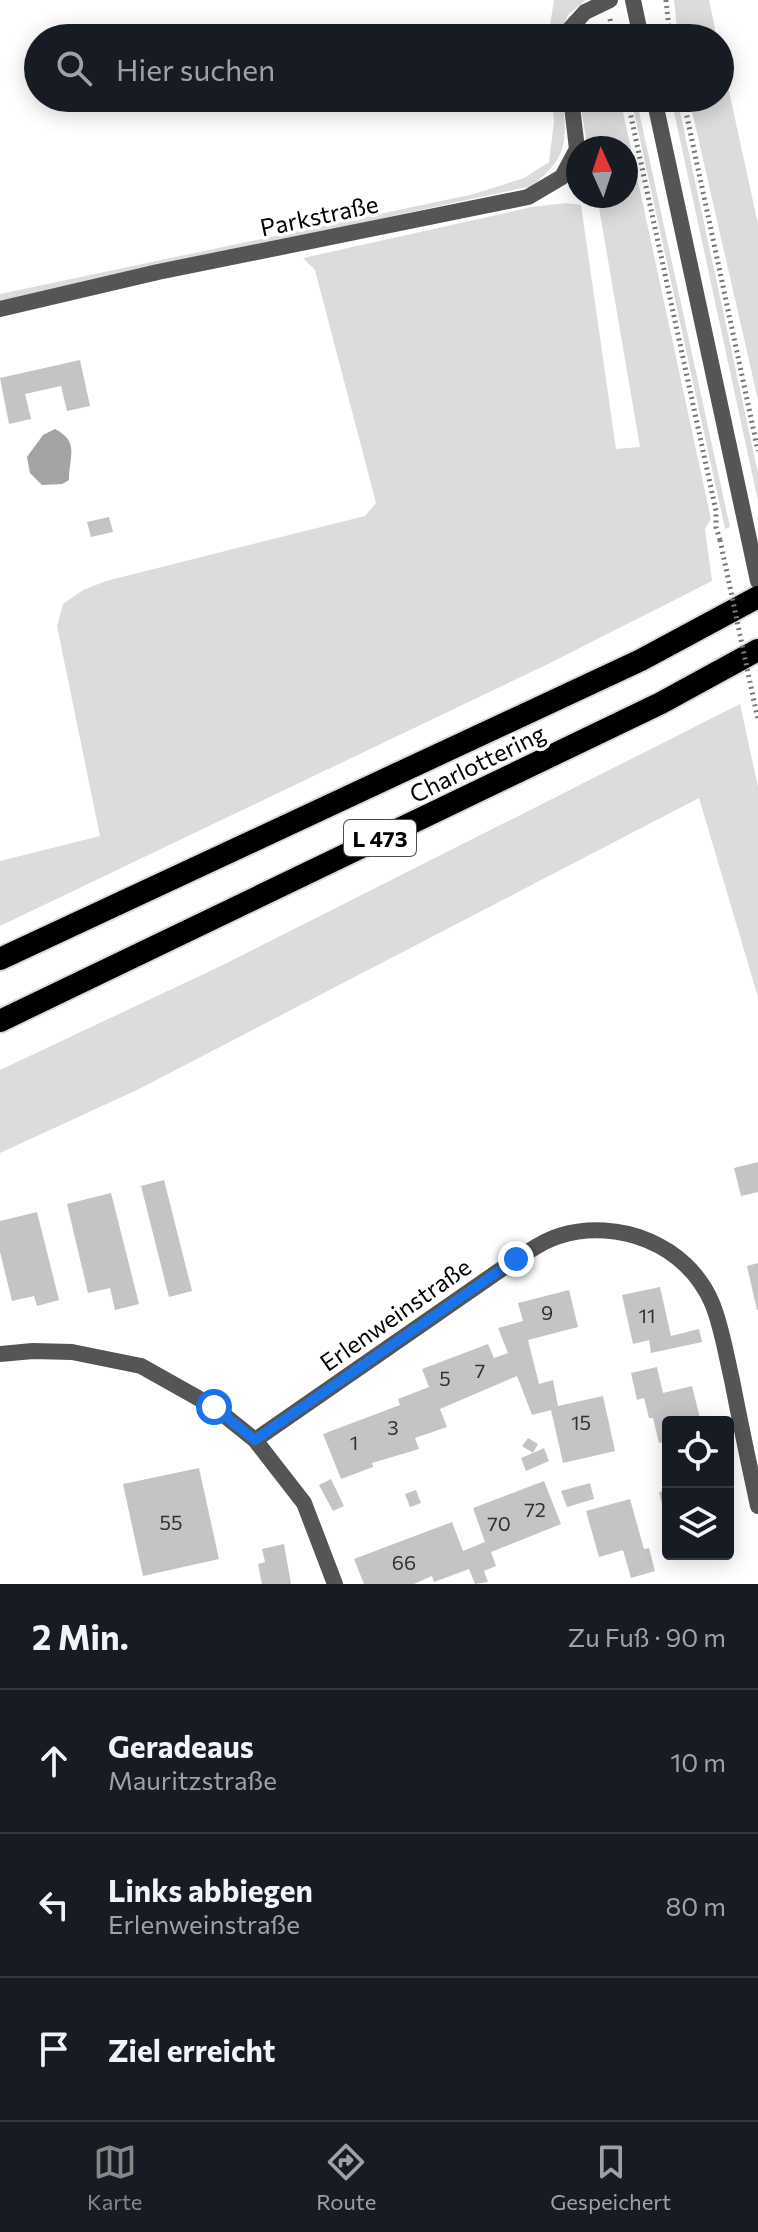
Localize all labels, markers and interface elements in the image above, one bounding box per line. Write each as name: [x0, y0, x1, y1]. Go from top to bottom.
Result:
search box: [24, 24, 734, 112]
icon: search: [52, 46, 96, 90]
text: Hier suchen: [116, 50, 275, 87]
north arrow: [566, 136, 638, 208]
street label: Parkstraße: [257, 188, 381, 242]
street label: Charlottering: [404, 718, 550, 808]
road number: L 473: [344, 820, 416, 856]
route end: [498, 1241, 534, 1277]
street label: Erlenweinstraße: [314, 1251, 476, 1377]
house number: 9: [541, 1300, 553, 1324]
house number: 11: [638, 1303, 656, 1327]
house number: 7: [475, 1358, 485, 1382]
house number: 5: [439, 1366, 451, 1390]
route start: [196, 1389, 232, 1425]
house number: 15: [571, 1410, 591, 1434]
house number: 3: [387, 1415, 399, 1439]
map controls: [662, 1416, 734, 1560]
button: locate: [662, 1416, 734, 1488]
house number: 1: [350, 1430, 358, 1454]
button: layers: [662, 1488, 734, 1560]
house number: 72: [524, 1497, 546, 1521]
house number: 55: [160, 1510, 182, 1534]
house number: 70: [487, 1511, 511, 1535]
house number: 66: [392, 1550, 416, 1574]
text: 2 Min.: [32, 1615, 129, 1657]
text: Zu Fuß · 90 m: [568, 1621, 726, 1652]
text: Geradeaus: [108, 1727, 254, 1764]
icon: ahead: [32, 1739, 76, 1783]
text: 10 m: [670, 1746, 726, 1777]
text: Mauritzstraße: [108, 1764, 277, 1795]
text: Links abbiegen: [108, 1871, 313, 1908]
icon: left: [32, 1883, 76, 1927]
text: 80 m: [666, 1890, 726, 1921]
text: Erlenweinstraße: [108, 1908, 300, 1939]
icon: arrive: [32, 2027, 76, 2071]
text: Ziel erreicht: [108, 2031, 276, 2068]
tab: Karte: [87, 2140, 142, 2215]
tab: Route: [316, 2140, 376, 2215]
tab: Gespeichert: [550, 2140, 671, 2215]

